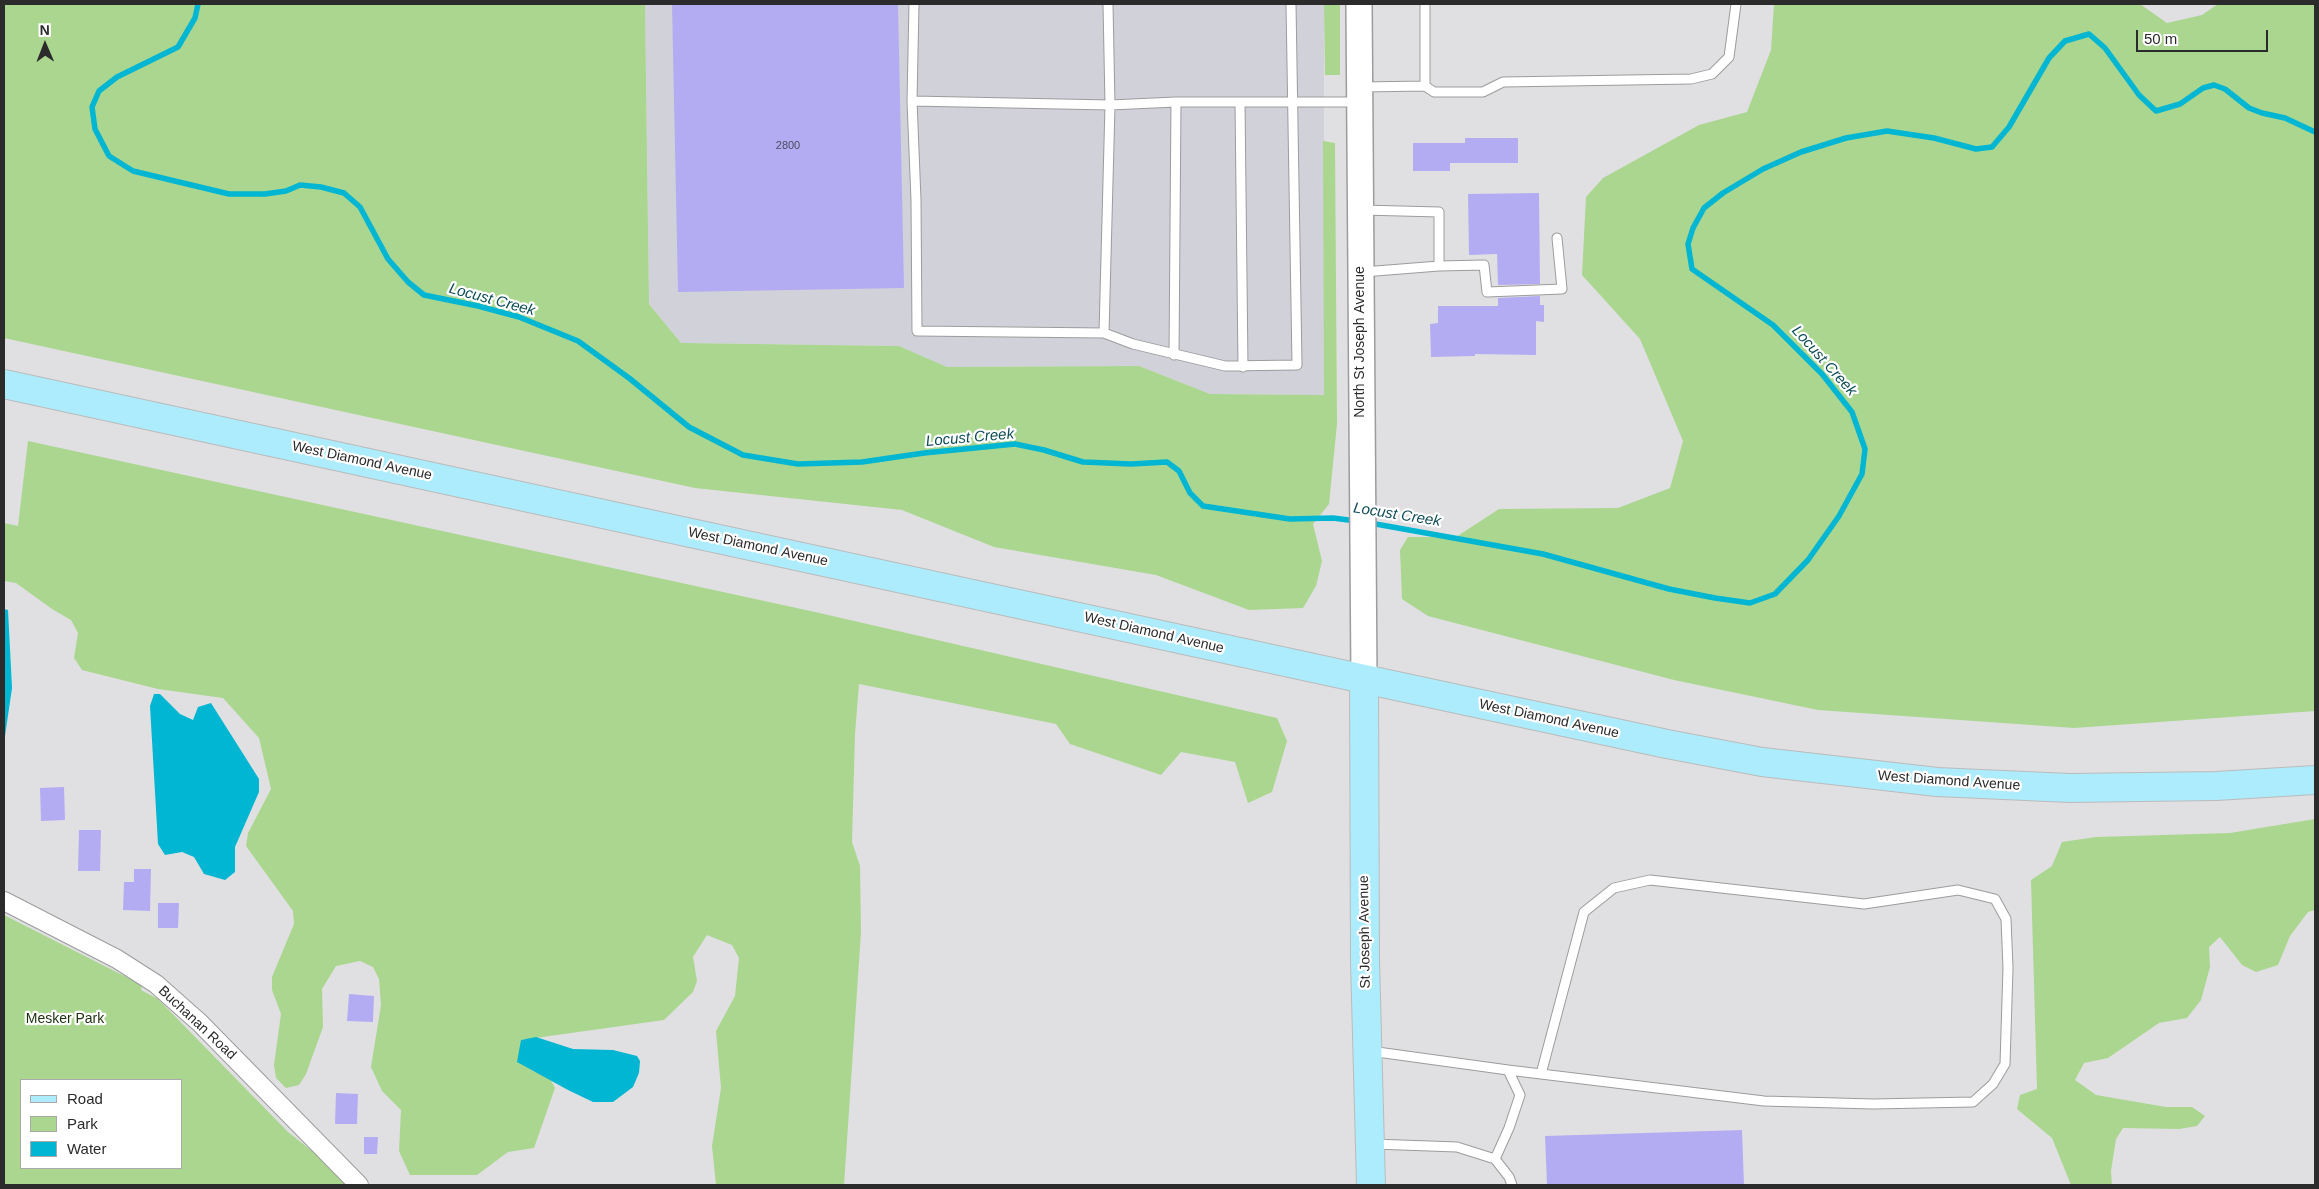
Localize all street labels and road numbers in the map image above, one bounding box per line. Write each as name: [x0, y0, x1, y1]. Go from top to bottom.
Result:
street label: North St Joseph Avenue: [1352, 266, 1368, 418]
street label: West Diamond Avenue: [290, 438, 434, 484]
street label: West Diamond Avenue: [686, 524, 830, 570]
street label: West Diamond Avenue: [1083, 609, 1225, 657]
street label: West Diamond Avenue: [1477, 696, 1621, 742]
street label: West Diamond Avenue: [1877, 768, 2021, 794]
street label: St Joseph Avenue: [1356, 875, 1374, 989]
street label: Buchanan Road: [155, 983, 239, 1063]

